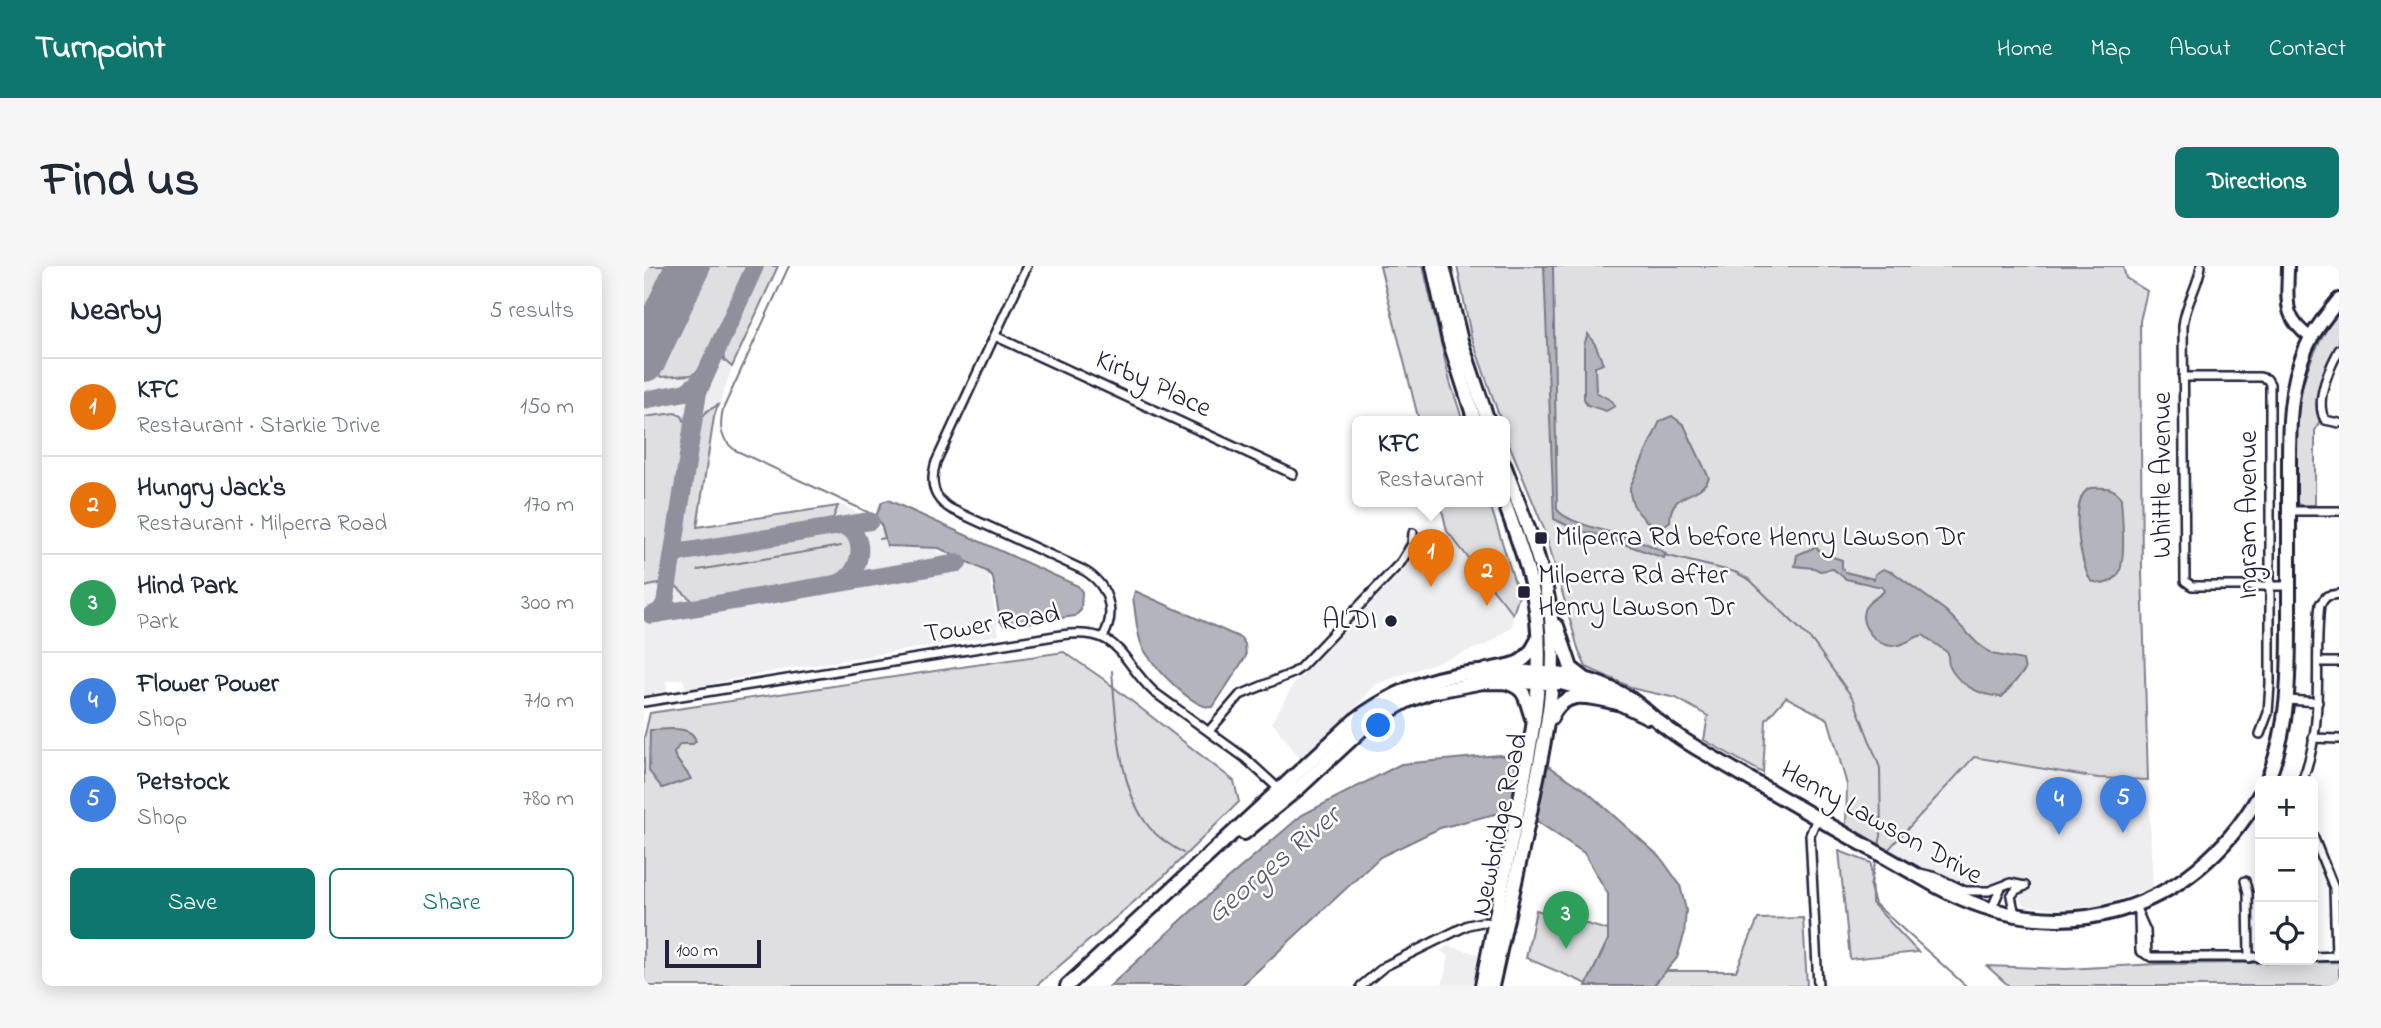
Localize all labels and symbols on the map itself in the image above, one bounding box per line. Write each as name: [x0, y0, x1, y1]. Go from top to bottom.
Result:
street label: Kirby Place: [1088, 340, 1218, 430]
street label: Whittle Avenue: [2143, 391, 2184, 558]
street label: Ingram Avenue: [2229, 430, 2270, 600]
place label: Milperra Rd before Henry Lawson Dr: [1555, 518, 1966, 559]
pin: 1: [1408, 529, 1454, 587]
marker: Milperra Rd before Henry Lawson Dr: [1533, 530, 1549, 546]
pin: 2: [1464, 548, 1510, 606]
place label: Milperra Rd after Henry Lawson Dr: [1538, 556, 1735, 629]
marker: Milperra Rd after Henry Lawson Dr: [1516, 584, 1532, 600]
street label: Tower Road: [921, 594, 1063, 656]
place label: ALDI: [1322, 601, 1377, 642]
marker: ALDI: [1383, 613, 1399, 629]
your location: [1361, 708, 1395, 742]
street label: Newbridge Road: [1462, 729, 1540, 920]
street label: Henry Lawson Drive: [1772, 751, 1990, 897]
pin: 5: [2100, 775, 2146, 833]
pin: 4: [2036, 777, 2082, 835]
water label: Georges River: [1197, 794, 1354, 936]
pin: 3: [1543, 891, 1589, 949]
scale bar: [665, 937, 761, 969]

